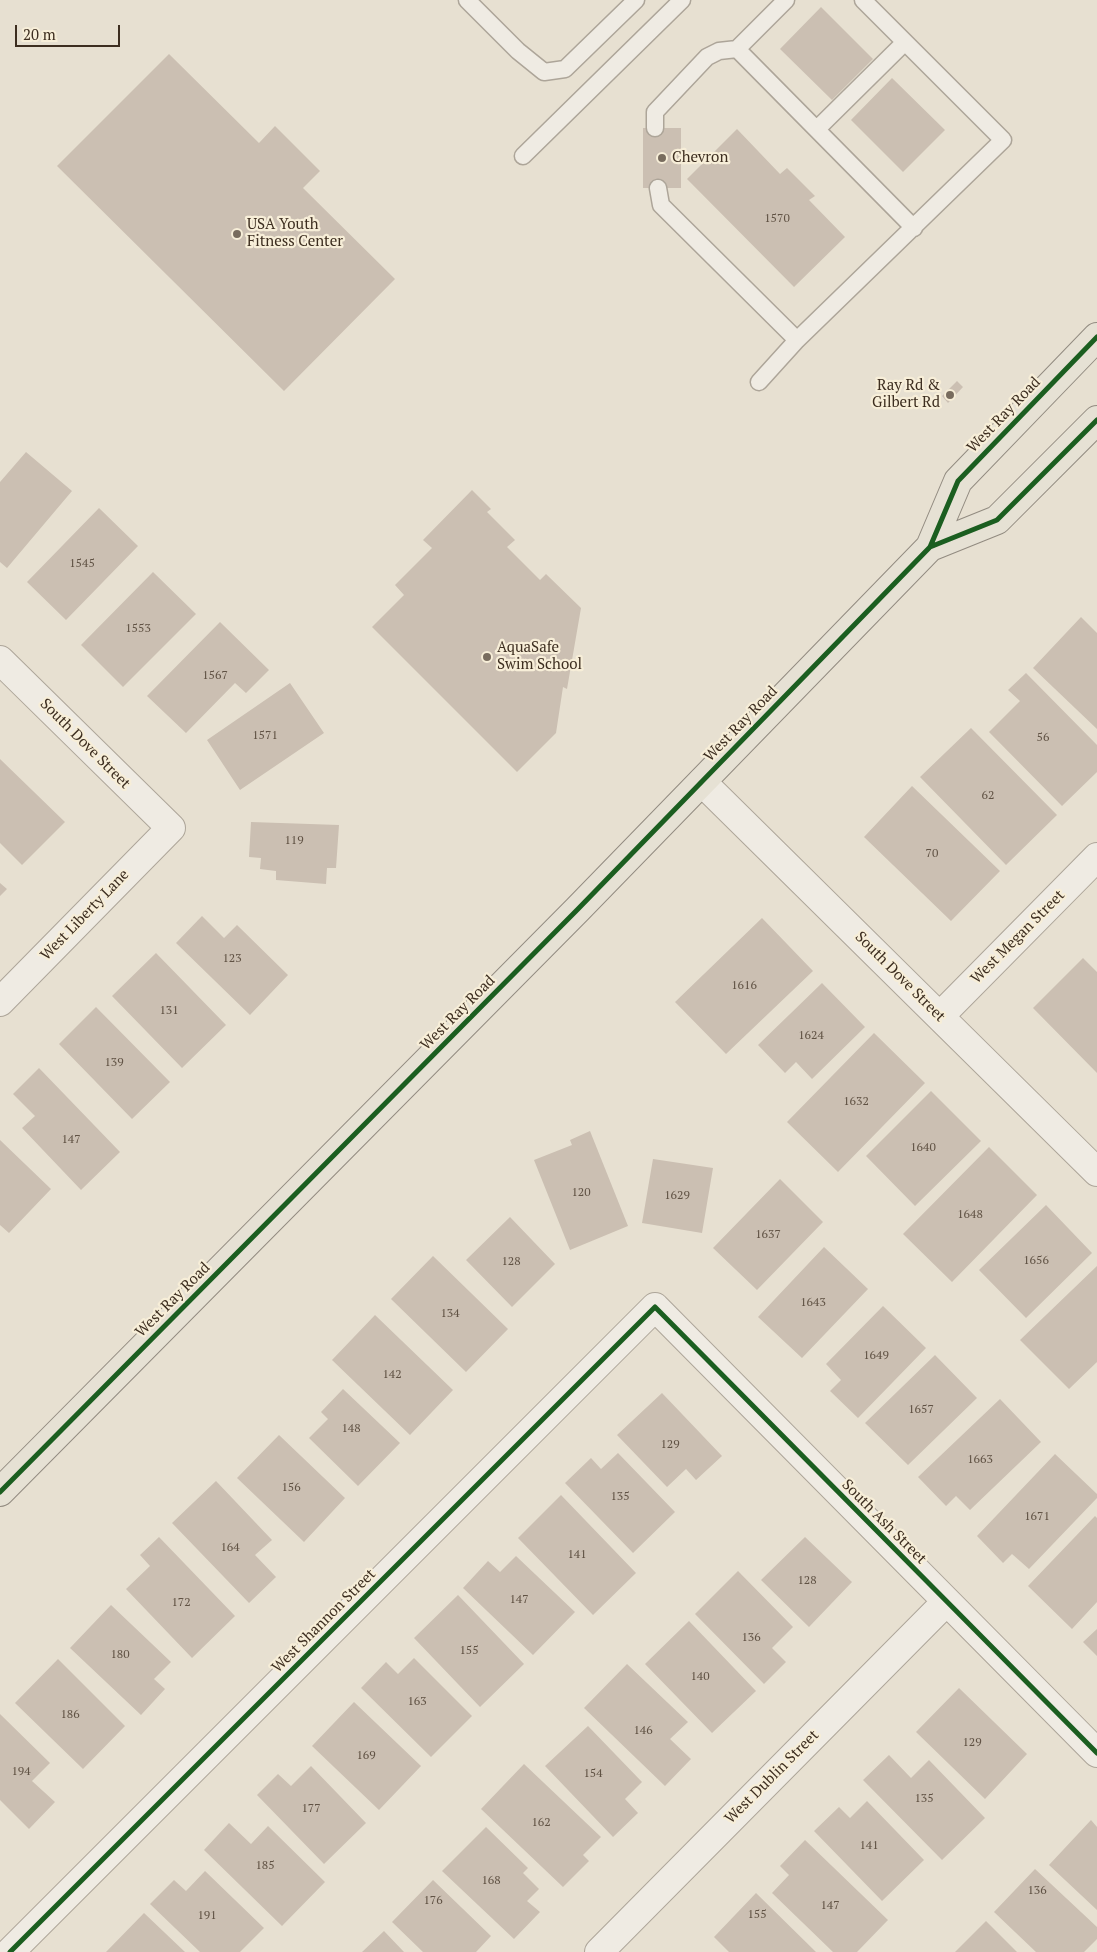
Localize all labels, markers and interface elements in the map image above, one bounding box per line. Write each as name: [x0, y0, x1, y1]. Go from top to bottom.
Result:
scale bar: [18, 15, 122, 47]
text: 20 m: [23, 24, 56, 44]
place label: Chevron: [672, 149, 728, 167]
marker: Chevron: [656, 152, 668, 164]
house number: 1570: [764, 212, 790, 226]
place label: USA Youth Fitness Center: [247, 216, 343, 251]
marker: USA Youth Fitness Center: [231, 228, 243, 240]
street label: West Ray Road: [963, 373, 1045, 457]
place label: Ray Rd & Gilbert Rd: [872, 377, 940, 412]
marker: Ray Rd & Gilbert Rd: [944, 389, 956, 401]
house number: 1545: [69, 557, 95, 571]
house number: 1553: [125, 622, 151, 636]
place label: AquaSafe Swim School: [497, 639, 582, 674]
marker: AquaSafe Swim School: [481, 651, 493, 663]
house number: 1567: [202, 669, 228, 683]
street label: West Ray Road: [700, 682, 782, 766]
street label: South Dove Street: [36, 695, 134, 793]
house number: 1571: [252, 729, 278, 743]
house number: 56: [1037, 731, 1049, 745]
house number: 62: [982, 789, 994, 803]
house number: 119: [284, 834, 304, 848]
house number: 70: [926, 847, 938, 861]
street label: West Liberty Lane: [37, 866, 133, 964]
street label: West Megan Street: [967, 886, 1069, 988]
street label: South Dove Street: [851, 928, 949, 1026]
house number: 123: [222, 952, 242, 966]
street label: West Ray Road: [417, 972, 499, 1054]
house number: 1616: [731, 979, 757, 993]
house number: 131: [159, 1004, 179, 1018]
house number: 1624: [798, 1029, 824, 1043]
house number: 139: [104, 1056, 124, 1070]
house number: 1632: [843, 1095, 869, 1109]
house number: 147: [61, 1133, 81, 1147]
house number: 1640: [910, 1141, 936, 1155]
house number: 120: [571, 1186, 591, 1200]
house number: 1629: [664, 1189, 690, 1203]
house number: 1648: [957, 1208, 983, 1222]
house number: 1637: [755, 1228, 781, 1242]
house number: 1656: [1023, 1254, 1049, 1268]
house number: 128: [501, 1255, 521, 1269]
street label: West Ray Road: [132, 1259, 214, 1341]
house number: 1643: [800, 1296, 826, 1310]
house number: 134: [440, 1307, 460, 1321]
house number: 1649: [863, 1349, 889, 1363]
house number: 142: [382, 1368, 402, 1382]
house number: 1657: [908, 1403, 934, 1417]
house number: 148: [341, 1422, 361, 1436]
house number: 129: [660, 1438, 680, 1452]
house number: 1663: [967, 1453, 993, 1467]
street label: South Ash Street: [838, 1476, 930, 1568]
house number: 156: [281, 1481, 301, 1495]
house number: 135: [610, 1490, 630, 1504]
house number: 1671: [1024, 1510, 1050, 1524]
house number: 164: [220, 1541, 240, 1555]
house number: 141: [567, 1548, 587, 1562]
street label: West Shannon Street: [268, 1565, 380, 1677]
house number: 128: [797, 1574, 817, 1588]
house number: 147: [509, 1593, 529, 1607]
house number: 172: [171, 1596, 191, 1610]
house number: 136: [741, 1631, 761, 1645]
house number: 155: [459, 1644, 479, 1658]
house number: 180: [110, 1648, 130, 1662]
house number: 140: [690, 1670, 710, 1684]
house number: 163: [407, 1695, 427, 1709]
house number: 186: [60, 1708, 80, 1722]
house number: 146: [633, 1724, 653, 1738]
street label: West Dublin Street: [721, 1726, 823, 1828]
house number: 129: [962, 1736, 982, 1750]
house number: 169: [356, 1749, 376, 1763]
house number: 194: [11, 1765, 31, 1779]
house number: 154: [583, 1767, 603, 1781]
house number: 135: [914, 1792, 934, 1806]
house number: 177: [301, 1802, 321, 1816]
house number: 162: [531, 1816, 551, 1830]
house number: 141: [859, 1839, 879, 1853]
house number: 185: [255, 1859, 275, 1873]
house number: 168: [481, 1874, 501, 1888]
house number: 136: [1027, 1884, 1047, 1898]
house number: 176: [423, 1894, 443, 1908]
house number: 147: [820, 1899, 840, 1913]
house number: 155: [747, 1908, 767, 1922]
house number: 191: [197, 1909, 217, 1923]

